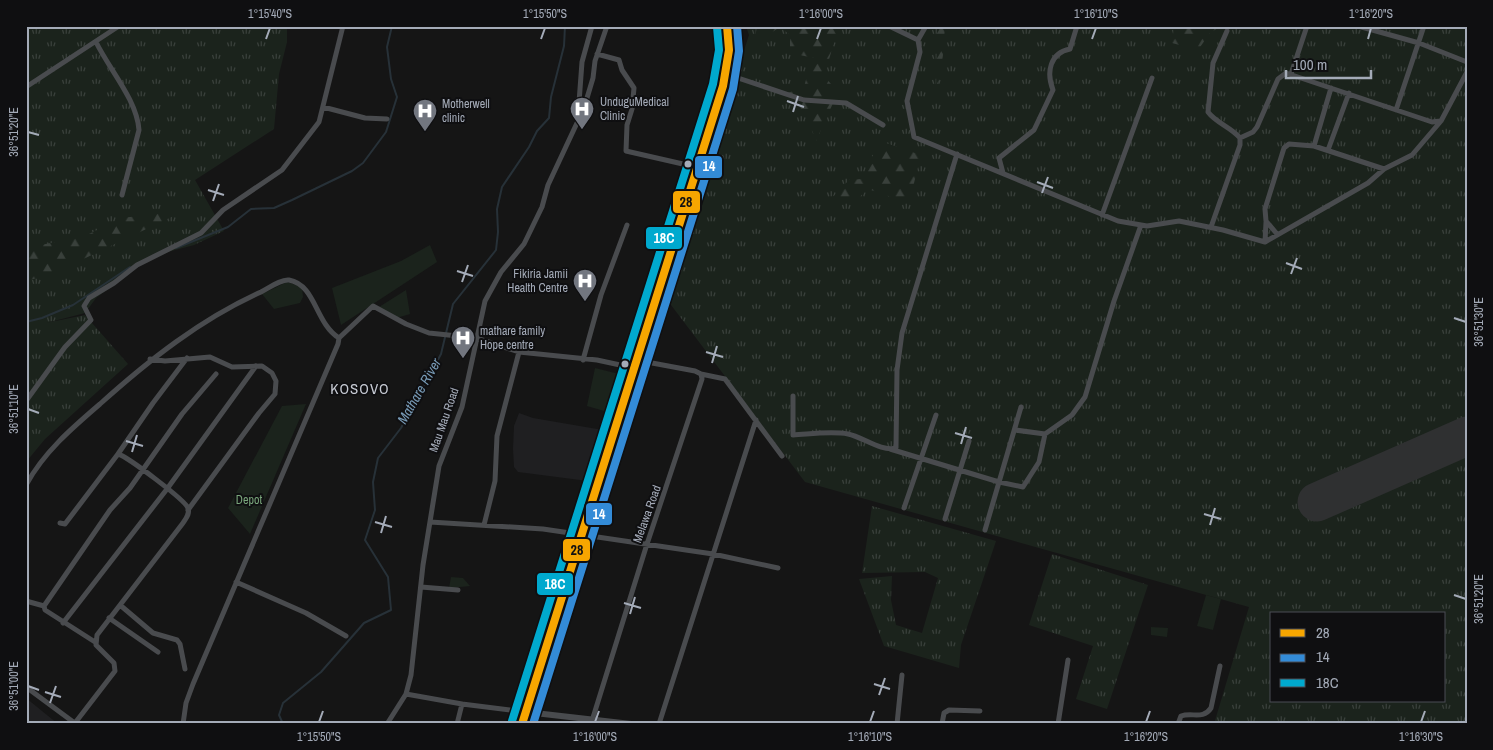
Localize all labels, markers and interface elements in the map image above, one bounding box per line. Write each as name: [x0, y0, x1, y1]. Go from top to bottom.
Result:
text: 1°15'40"S: [248, 6, 292, 22]
text: 1°15'50"S: [523, 6, 567, 22]
text: 1°16'00"S: [799, 6, 843, 22]
text: 1°16'10"S: [1074, 6, 1118, 22]
text: 1°16'20"S: [1349, 6, 1393, 22]
scale bar: [1286, 48, 1370, 80]
text: 100 m: [1293, 54, 1327, 75]
place label: UnduguMedical Clinic: [600, 94, 669, 124]
place label: Motherwell clinic: [442, 96, 490, 126]
hospital icon: UnduguMedical Clinic: [569, 96, 595, 130]
hospital icon: Motherwell clinic: [412, 98, 438, 132]
text: 36°51'20"E: [6, 107, 22, 157]
line badge: 14: [694, 155, 723, 179]
text: 14: [703, 157, 716, 175]
unlabelled marker: [683, 159, 693, 169]
line badge: 28: [672, 190, 701, 214]
text: 28: [680, 193, 692, 211]
line badge: 18C: [645, 226, 683, 250]
text: 18C: [653, 229, 675, 247]
place label: Fikiria Jamii Health Centre: [507, 266, 568, 296]
hospital icon: Fikiria Jamii Health Centre: [572, 268, 598, 302]
text: 36°51'30"E: [1471, 297, 1487, 347]
place label: mathare family Hope centre: [480, 323, 545, 353]
hospital icon: mathare family Hope centre: [450, 325, 476, 359]
water label: Mathare River: [393, 354, 446, 427]
unlabelled marker: [620, 359, 630, 369]
district label: KOSOVO: [330, 378, 390, 399]
text: 36°51'10"E: [6, 384, 22, 434]
street label: Mau Mau Road: [425, 386, 463, 454]
street label: Melawa Road: [629, 483, 665, 545]
park label: Depot: [236, 492, 262, 508]
line badge: 14: [585, 502, 613, 526]
text: 14: [593, 505, 606, 523]
line badge: 28: [562, 538, 591, 562]
text: 28: [571, 541, 583, 559]
line badge: 18C: [536, 572, 574, 596]
text: 36°51'20"E: [1471, 574, 1487, 624]
text: 18C: [544, 575, 566, 593]
legend: [1270, 612, 1446, 702]
text: 28: [1316, 622, 1330, 643]
text: 14: [1316, 646, 1330, 667]
text: 36°51'00"E: [6, 661, 22, 711]
text: 18C: [1316, 672, 1339, 693]
text: 1°15'50"S: [297, 729, 341, 745]
text: 1°16'00"S: [573, 729, 617, 745]
text: 1°16'10"S: [848, 729, 892, 745]
text: 1°16'20"S: [1124, 729, 1168, 745]
text: 1°16'30"S: [1399, 729, 1443, 745]

